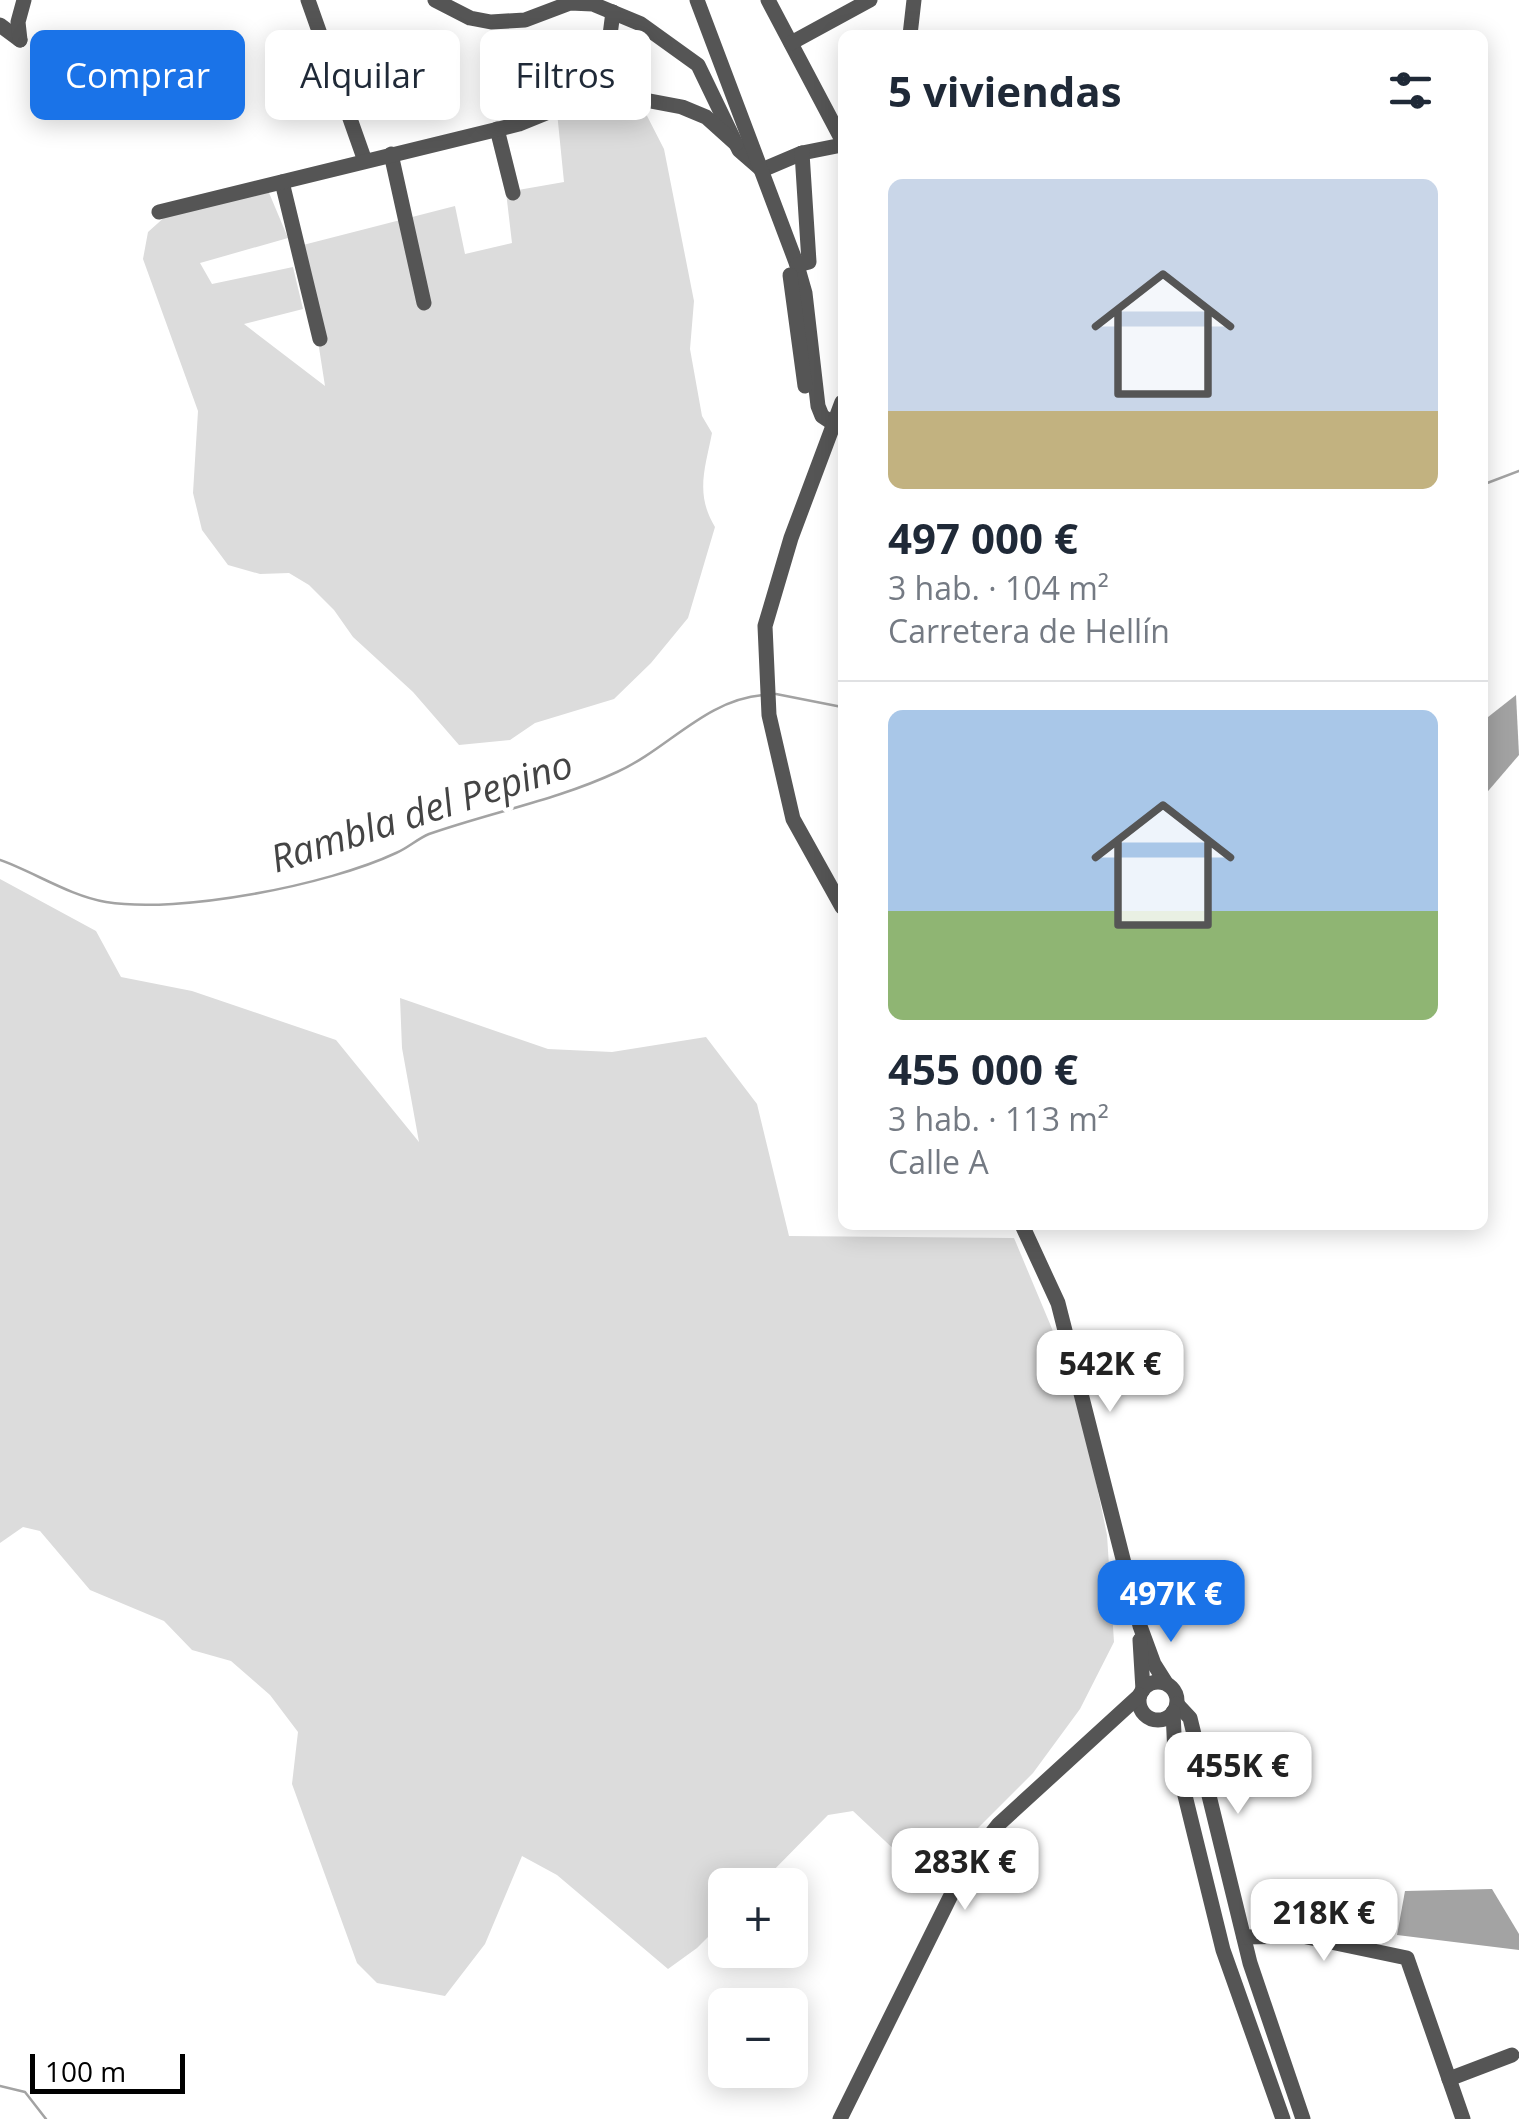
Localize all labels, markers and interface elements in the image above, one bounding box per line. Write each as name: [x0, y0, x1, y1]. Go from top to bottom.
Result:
chip: Comprar: [30, 30, 245, 120]
chip: Alquilar: [265, 30, 460, 120]
chip: Filtros: [480, 30, 651, 120]
text: 5 viviendas: [888, 62, 1122, 119]
icon: filters: [1383, 63, 1438, 118]
icon: home: [1073, 244, 1253, 424]
text: 497 000 €: [888, 509, 1078, 566]
text: 3 hab. · 104 m²: [888, 566, 1109, 609]
text: Carretera de Hellín: [888, 609, 1170, 652]
water label: Rambla del Pepino: [263, 737, 579, 883]
icon: home: [1073, 775, 1253, 955]
text: 455 000 €: [888, 1040, 1078, 1097]
text: 3 hab. · 113 m²: [888, 1097, 1109, 1140]
text: Calle A: [888, 1140, 989, 1183]
pin: 542K €: [1029, 1330, 1191, 1415]
text: 542K €: [1059, 1341, 1161, 1384]
pin: 497K €: [1090, 1560, 1252, 1645]
text: 497K €: [1120, 1571, 1222, 1614]
pin: 455K €: [1157, 1732, 1319, 1817]
text: 455K €: [1187, 1743, 1289, 1786]
pin: 283K €: [884, 1828, 1046, 1913]
text: 283K €: [914, 1839, 1016, 1882]
map controls: [708, 1868, 808, 2088]
button: +: [708, 1868, 808, 1968]
pin: 218K €: [1243, 1879, 1405, 1964]
text: 218K €: [1273, 1890, 1375, 1933]
button: −: [708, 1988, 808, 2088]
scale bar: [30, 2049, 185, 2094]
text: 100 m: [45, 2052, 126, 2090]

